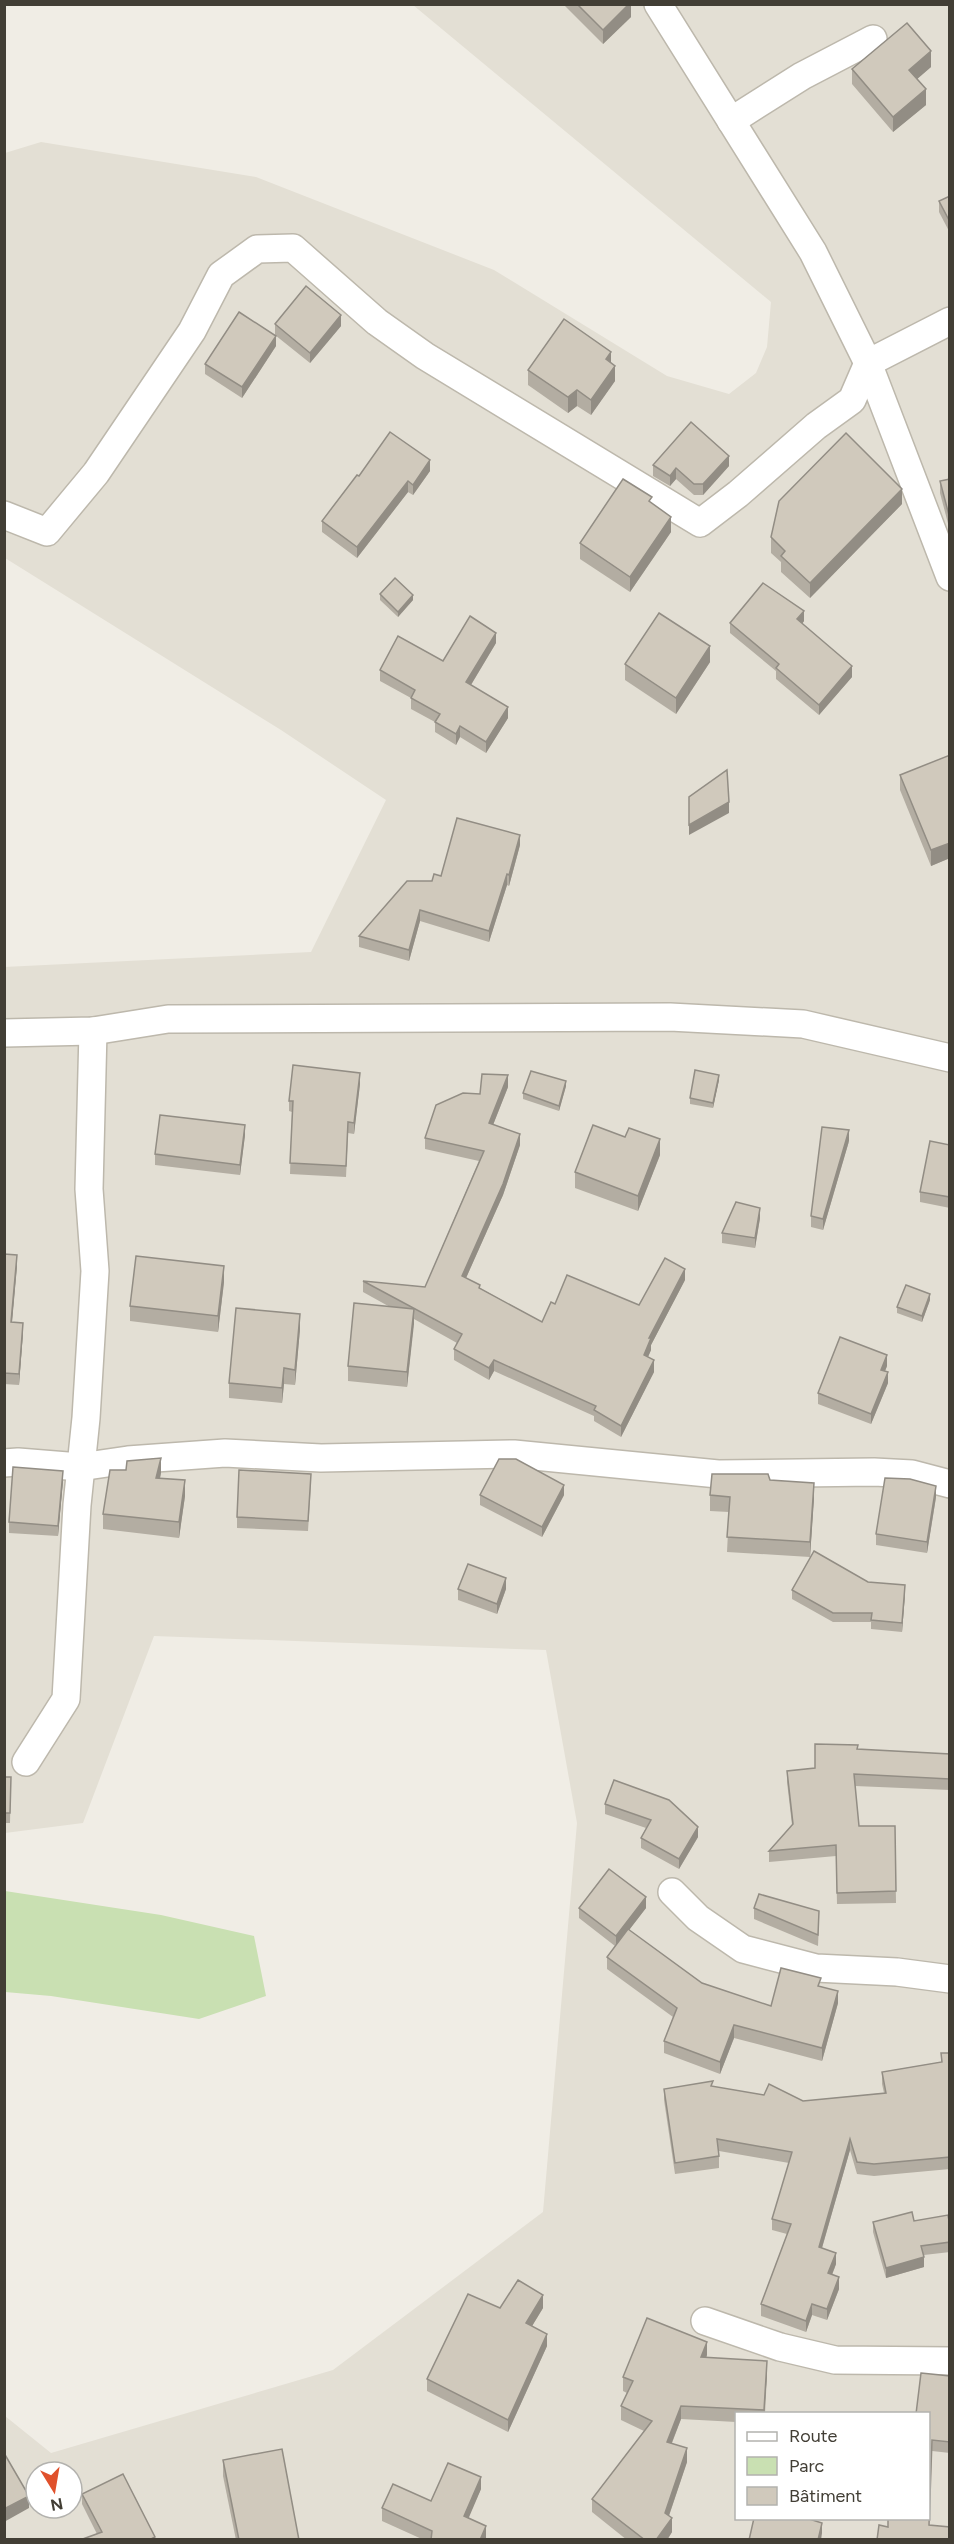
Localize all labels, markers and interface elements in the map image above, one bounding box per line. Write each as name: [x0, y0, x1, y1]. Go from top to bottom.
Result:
legend: [735, 2412, 930, 2520]
text: Route: [789, 2425, 838, 2447]
text: Parc: [789, 2455, 825, 2477]
north arrow: [24, 2460, 84, 2520]
text: Bâtiment: [789, 2485, 862, 2507]
text: N: [49, 2494, 65, 2515]

